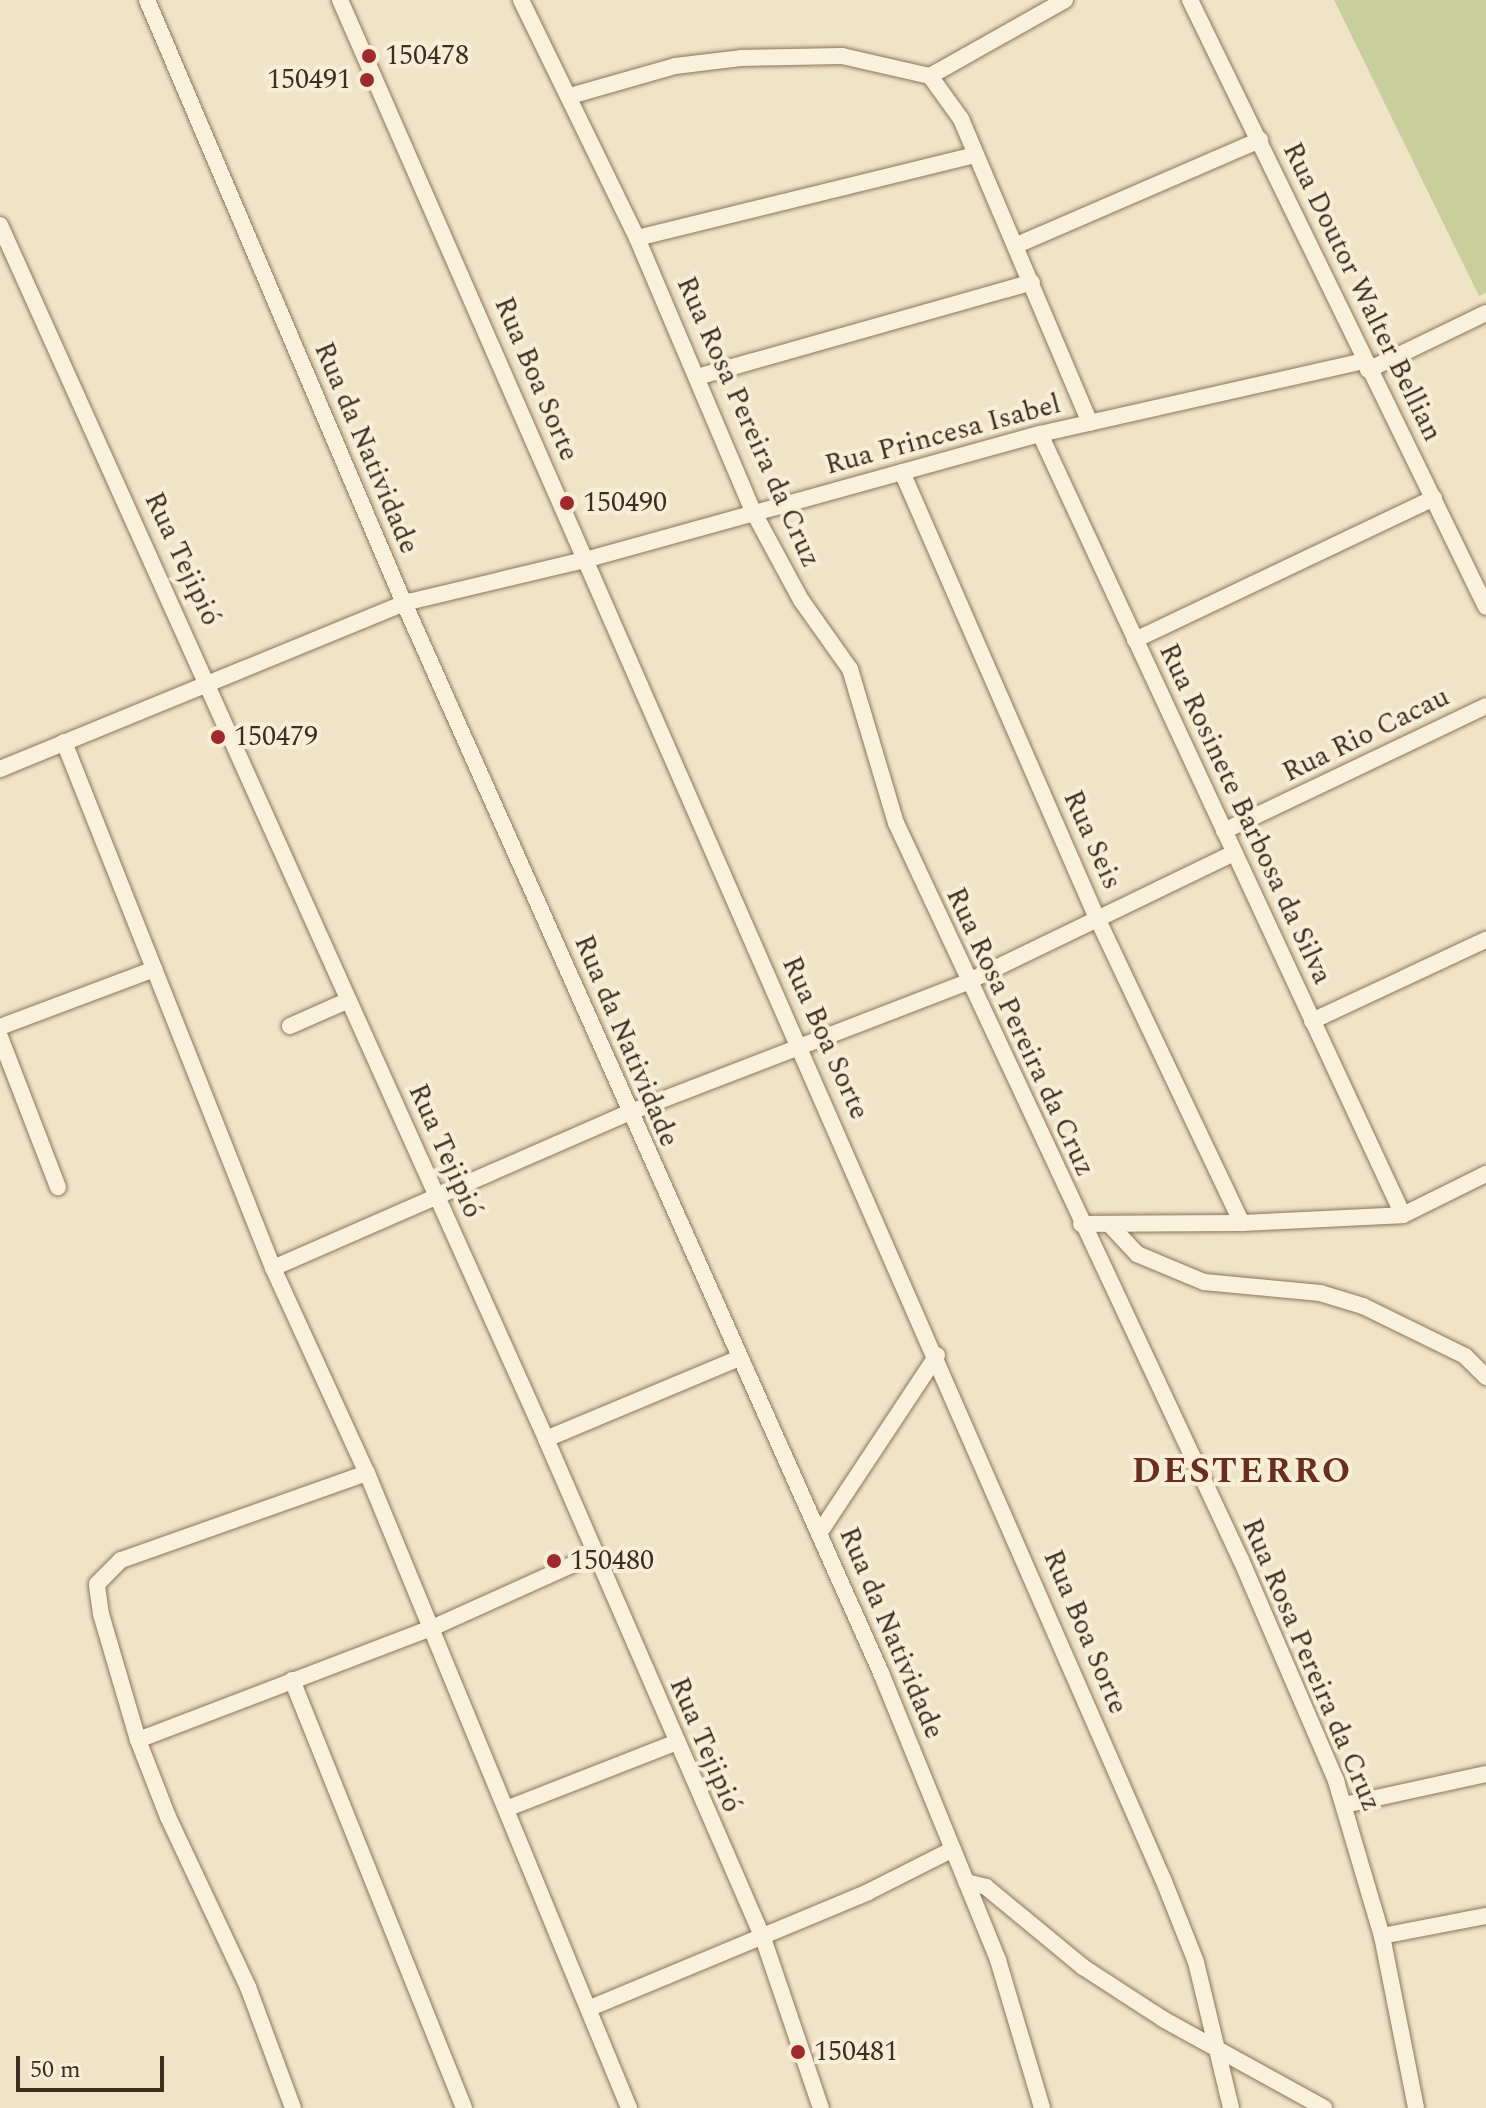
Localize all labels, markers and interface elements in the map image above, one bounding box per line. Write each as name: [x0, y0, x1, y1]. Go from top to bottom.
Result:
place label: 150478: [385, 39, 469, 73]
marker: 150478: [360, 47, 378, 65]
place label: 150491: [267, 63, 351, 97]
marker: 150491: [358, 71, 376, 89]
street label: Rua Doutor Walter Bellian: [1275, 137, 1449, 447]
street label: Rua Rosa Pereira da Cruz: [669, 271, 827, 573]
street label: Rua Boa Sorte: [486, 292, 586, 466]
street label: Rua da Natividade: [306, 337, 426, 559]
street label: Rua Princesa Isabel: [821, 387, 1065, 483]
place label: 150490: [583, 486, 667, 520]
street label: Rua Tejipió: [137, 487, 227, 631]
marker: 150490: [558, 494, 576, 512]
street label: Rua Rosinete Barbosa da Silva: [1151, 638, 1339, 990]
street label: Rua Rio Cacau: [1277, 680, 1455, 790]
place label: 150479: [234, 720, 318, 754]
marker: 150479: [209, 728, 227, 746]
street label: Rua Seis: [1055, 785, 1129, 895]
street label: Rua Rosa Pereira da Cruz: [938, 882, 1102, 1182]
street label: Rua da Natividade: [566, 930, 686, 1152]
street label: Rua Boa Sorte: [774, 951, 876, 1125]
street label: Rua Tejipió: [401, 1079, 489, 1223]
district label: DESTERRO: [1132, 1450, 1352, 1494]
street label: Rua Rosa Pereira da Cruz: [1234, 1514, 1388, 1816]
street label: Rua da Natividade: [831, 1522, 951, 1744]
place label: 150480: [570, 1544, 654, 1578]
street label: Rua Boa Sorte: [1035, 1545, 1135, 1719]
marker: 150480: [545, 1552, 563, 1570]
street label: Rua Tejipió: [662, 1673, 748, 1817]
place label: 150481: [814, 2035, 898, 2069]
scale bar: [20, 2040, 168, 2090]
marker: 150481: [789, 2043, 807, 2061]
text: 50 m: [30, 2052, 81, 2088]

